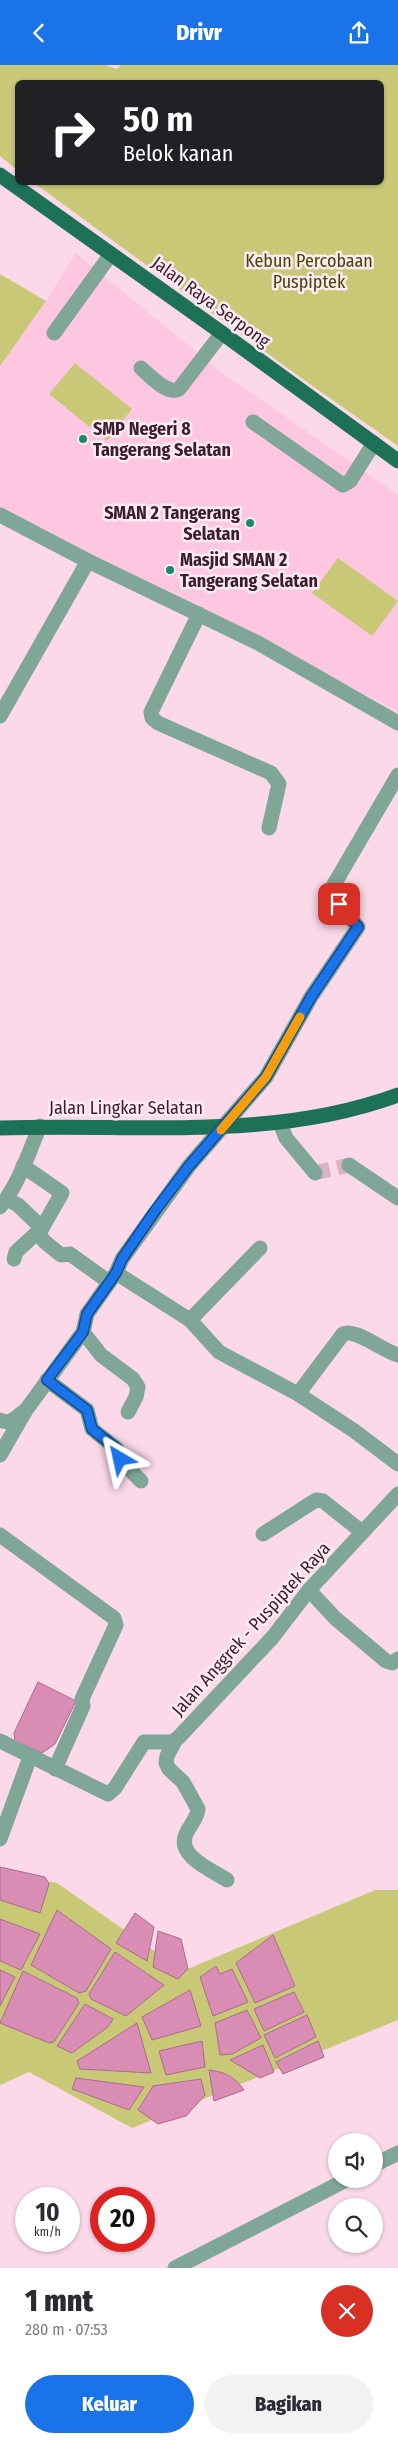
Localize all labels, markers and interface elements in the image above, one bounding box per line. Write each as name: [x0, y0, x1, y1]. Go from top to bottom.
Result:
icon: back: [25, 19, 53, 47]
text: Drivr: [176, 19, 222, 46]
icon: share: [345, 19, 373, 47]
text: 50 m: [123, 98, 193, 140]
icon: right: [40, 100, 105, 165]
text: Belok kanan: [123, 140, 233, 167]
park label: Kebun Percobaan Puspiptek: [245, 250, 373, 293]
street label: Jalan Raya Serpong: [148, 252, 275, 353]
place label: SMP Negeri 8 Tangerang Selatan: [93, 418, 231, 461]
marker: SMP Negeri 8 Tangerang Selatan: [77, 433, 89, 445]
place label: SMAN 2 Tangerang Selatan: [104, 502, 240, 545]
marker: SMAN 2 Tangerang Selatan: [244, 517, 256, 529]
place label: Masjid SMAN 2 Tangerang Selatan: [180, 549, 318, 592]
marker: Masjid SMAN 2 Tangerang Selatan: [164, 564, 176, 576]
pin: [318, 883, 360, 925]
icon: arrive: [325, 890, 353, 918]
street label: Jalan Lingkar Selatan: [49, 1097, 203, 1119]
position arrow: [93, 1432, 145, 1484]
street label: Jalan Anggrek - Puspiptek Raya: [167, 1537, 335, 1721]
map controls: [328, 2133, 383, 2253]
button: sound: [328, 2133, 383, 2188]
speed limit sign: 20: [90, 2187, 155, 2252]
text: 10: [35, 2198, 60, 2228]
button: search: [328, 2198, 383, 2253]
text: km/h: [34, 2225, 61, 2239]
text: 1 mnt: [25, 2283, 93, 2319]
button: close: [321, 2285, 373, 2337]
text: 280 m · 07:53: [25, 2320, 108, 2339]
button: Keluar: [25, 2375, 194, 2433]
button: Bagikan: [204, 2375, 373, 2433]

